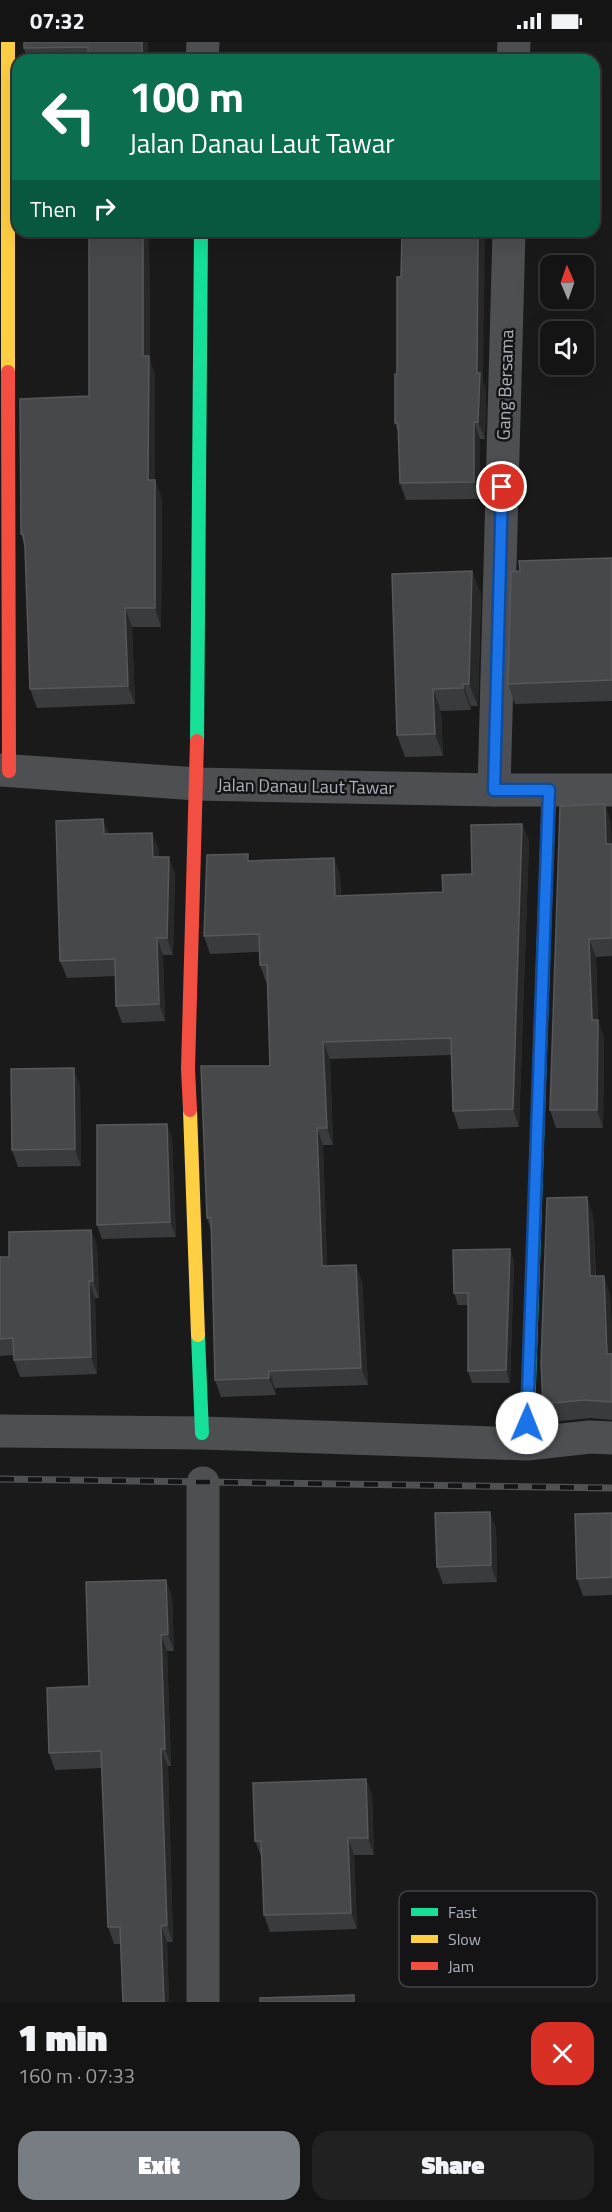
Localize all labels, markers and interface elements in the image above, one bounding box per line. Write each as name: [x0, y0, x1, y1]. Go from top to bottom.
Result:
text: 07:32: [30, 4, 85, 38]
text: 100 m: [129, 64, 244, 128]
icon: left: [30, 78, 108, 156]
text: Jalan Danau Laut Tawar: [129, 122, 395, 163]
text: Then: [30, 192, 76, 226]
icon: right: [88, 192, 121, 225]
north arrow: [540, 255, 594, 309]
map controls: [540, 255, 594, 375]
button: sound: [540, 321, 594, 375]
street label: Gang Bersama: [490, 329, 520, 441]
pin: [476, 461, 527, 512]
icon: arrive: [485, 470, 518, 503]
street label: Jalan Danau Laut Tawar: [217, 771, 395, 801]
position arrow: [495, 1391, 559, 1455]
legend: [399, 1891, 597, 1987]
text: Fast: [448, 1900, 477, 1924]
text: Slow: [448, 1927, 481, 1951]
text: Jam: [448, 1954, 474, 1978]
text: 1 min: [18, 2010, 107, 2065]
button: close: [531, 2022, 594, 2085]
text: 160 m · 07:33: [18, 2060, 135, 2091]
button: Exit: [18, 2131, 300, 2200]
button: Share: [312, 2131, 594, 2200]

